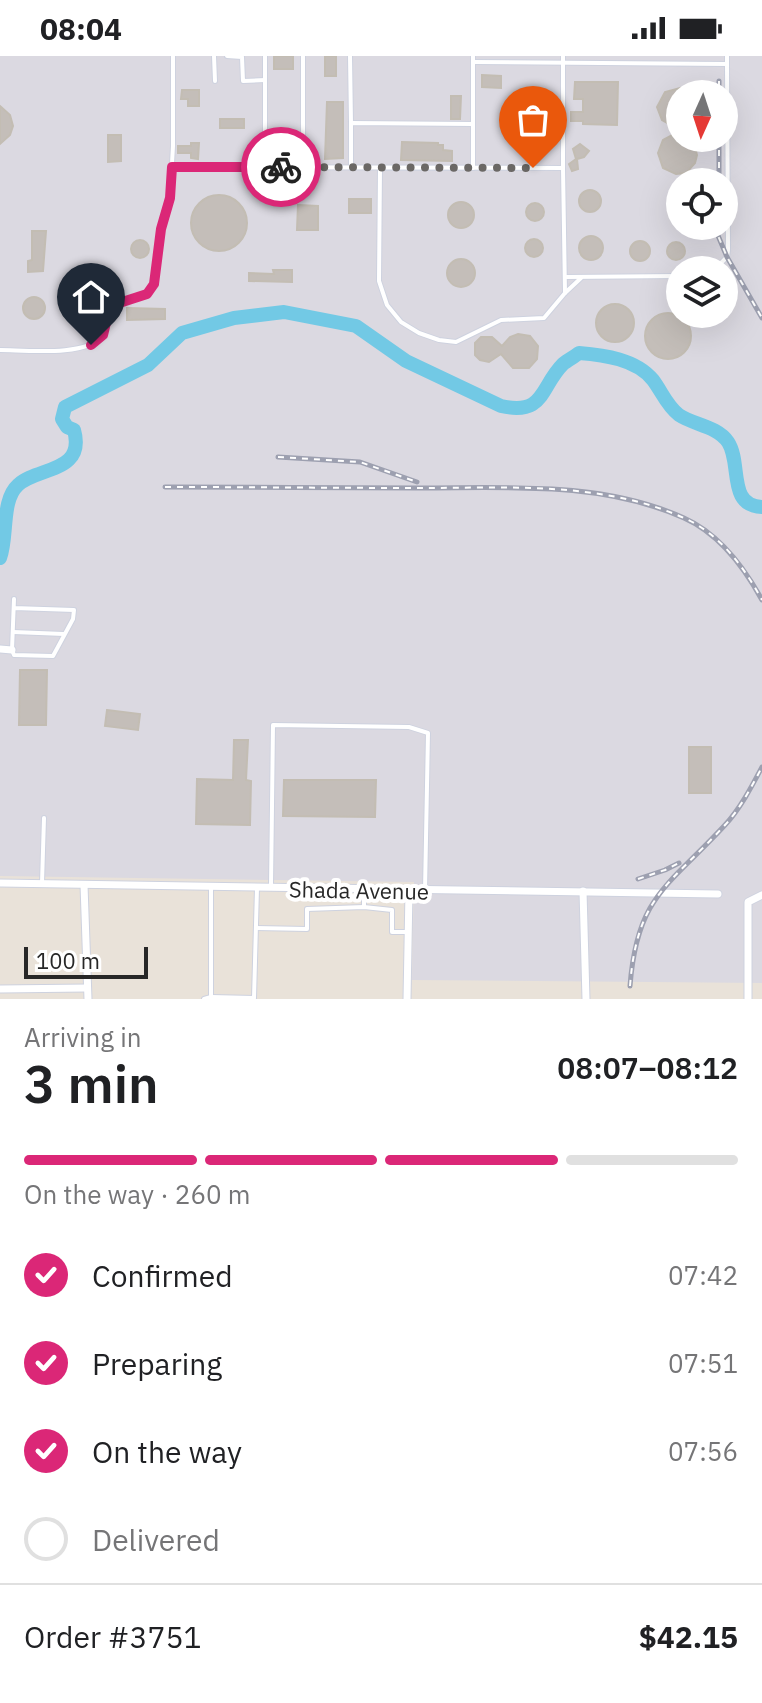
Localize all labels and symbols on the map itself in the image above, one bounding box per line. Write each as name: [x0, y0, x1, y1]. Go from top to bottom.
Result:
north arrow: [666, 80, 738, 152]
pin: [499, 86, 567, 168]
courier: [241, 127, 321, 207]
pin: [57, 263, 125, 345]
street label: Shada Avenue: [289, 874, 429, 906]
scale bar: [24, 943, 148, 979]

